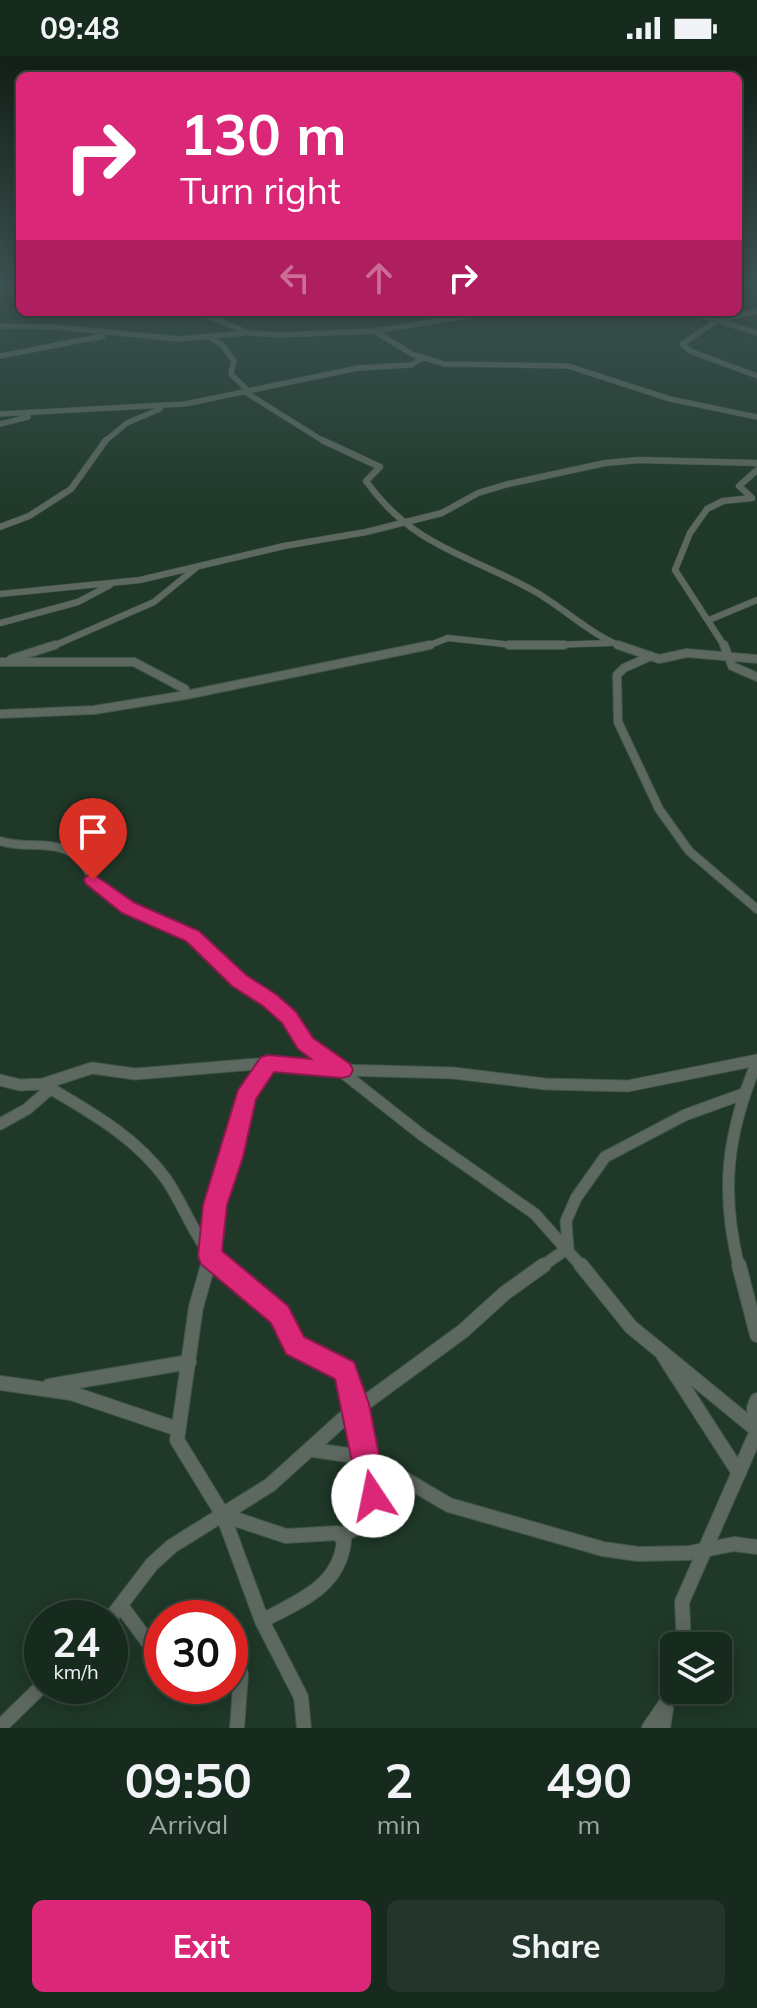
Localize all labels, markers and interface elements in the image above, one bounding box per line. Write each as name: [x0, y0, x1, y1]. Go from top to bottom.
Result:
text: 09:48: [40, 9, 119, 47]
text: 130 m: [180, 99, 347, 169]
icon: right: [48, 104, 152, 208]
text: Turn right: [180, 168, 341, 213]
icon: left: [273, 256, 317, 300]
icon: ahead: [357, 256, 401, 300]
icon: right: [441, 256, 485, 300]
pin: [59, 798, 127, 880]
icon: arrive: [71, 810, 115, 854]
position arrow: [331, 1454, 415, 1538]
speed limit sign: 30: [144, 1600, 248, 1704]
text: 24: [52, 1617, 100, 1667]
map controls: [660, 1632, 732, 1704]
button: layers: [660, 1632, 732, 1704]
text: km/h: [53, 1659, 99, 1684]
text: 09:50: [125, 1750, 252, 1810]
text: 2: [384, 1750, 413, 1810]
text: 490: [546, 1750, 632, 1810]
text: Arrival: [149, 1808, 228, 1841]
text: min: [377, 1808, 421, 1841]
text: m: [578, 1808, 600, 1841]
button: Exit: [32, 1900, 371, 1992]
button: Share: [387, 1900, 725, 1992]

